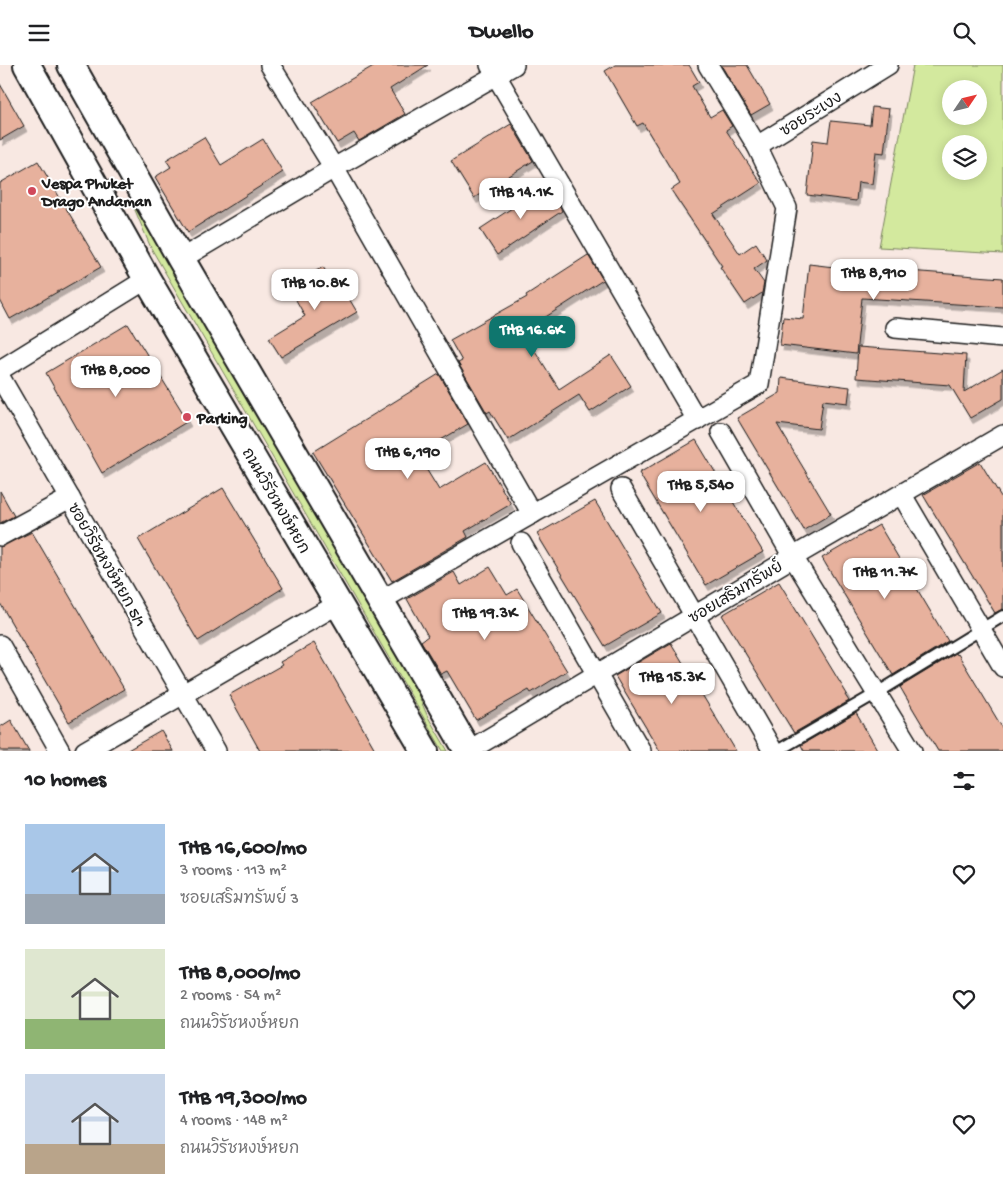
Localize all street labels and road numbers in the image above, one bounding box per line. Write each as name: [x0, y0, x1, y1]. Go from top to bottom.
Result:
street label: ซอยระเงง: [777, 90, 846, 142]
street label: ถนนวิรัชหงษ์หยก: [236, 443, 316, 558]
street label: ซอยวิรัชหงษ์หยก 5/1: [62, 498, 153, 631]
street label: ซอยเสริมทรัพย์: [684, 554, 787, 630]

